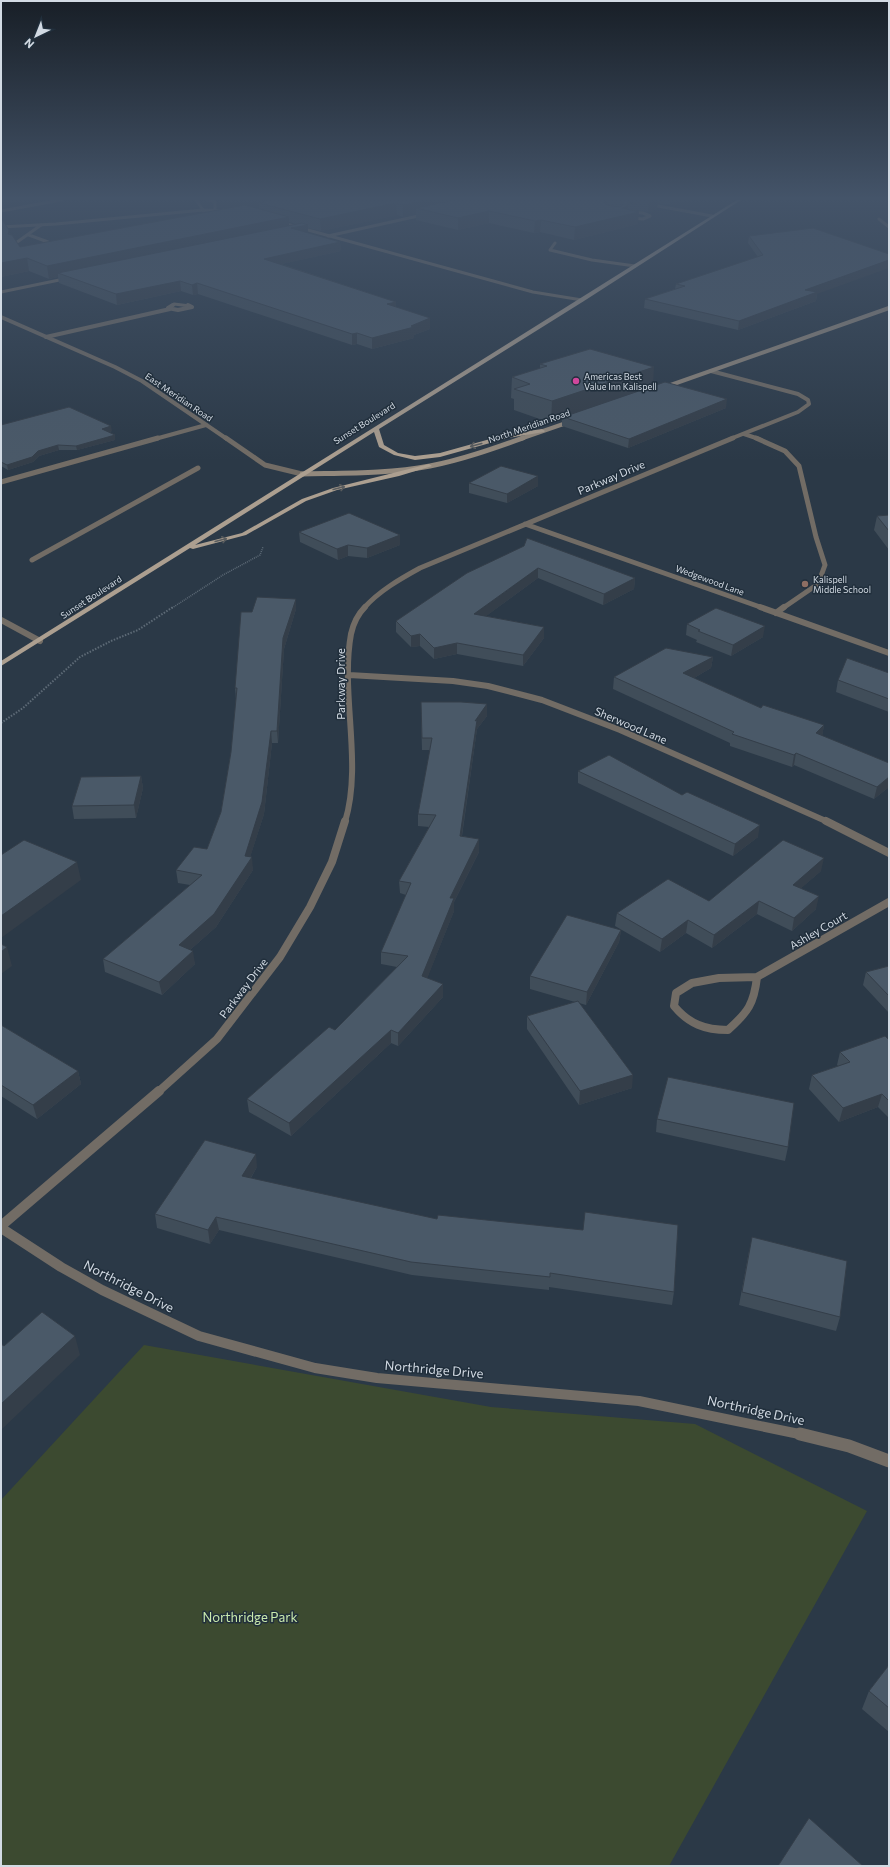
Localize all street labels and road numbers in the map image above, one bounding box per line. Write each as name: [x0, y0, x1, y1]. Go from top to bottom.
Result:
street label: East Meridian Road: [143, 370, 215, 424]
street label: Sunset Boulevard: [331, 400, 397, 446]
street label: North Meridian Road: [487, 407, 571, 445]
street label: Parkway Drive: [575, 457, 647, 497]
street label: Wedgewood Lane: [674, 562, 746, 598]
street label: Sunset Boulevard: [58, 573, 124, 621]
street label: Parkway Drive: [334, 648, 347, 720]
street label: Sherwood Lane: [593, 704, 669, 746]
street label: Ashley Court: [787, 908, 850, 952]
street label: Parkway Drive: [216, 955, 270, 1021]
street label: Northridge Drive: [81, 1256, 177, 1316]
street label: Northridge Drive: [384, 1357, 484, 1381]
street label: Northridge Drive: [706, 1392, 806, 1428]

